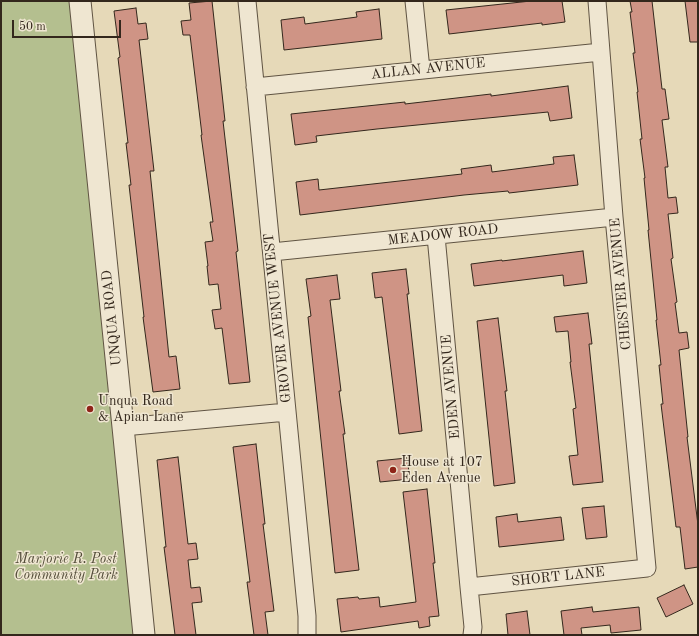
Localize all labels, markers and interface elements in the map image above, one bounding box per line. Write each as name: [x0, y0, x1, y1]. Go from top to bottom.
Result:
scale bar: [14, 12, 123, 38]
text: 50 m: [19, 21, 46, 33]
street label: ALLAN AVENUE: [370, 55, 486, 83]
street label: CHESTER AVENUE: [607, 217, 635, 351]
street label: MEADOW ROAD: [387, 221, 499, 249]
street label: GROVER AVENUE WEST: [261, 232, 295, 404]
street label: UNQUA ROAD: [99, 269, 125, 367]
street label: EDEN AVENUE: [438, 334, 464, 440]
place label: Unqua Road & Apian Lane: [98, 393, 183, 426]
marker: Unqua Road & Apian Lane: [85, 404, 95, 414]
place label: House at 107 Eden Avenue: [401, 454, 483, 486]
marker: House at 107 Eden Avenue: [388, 465, 398, 475]
park label: Marjorie R. Post Community Park: [14, 551, 118, 584]
street label: SHORT LANE: [510, 564, 606, 590]

